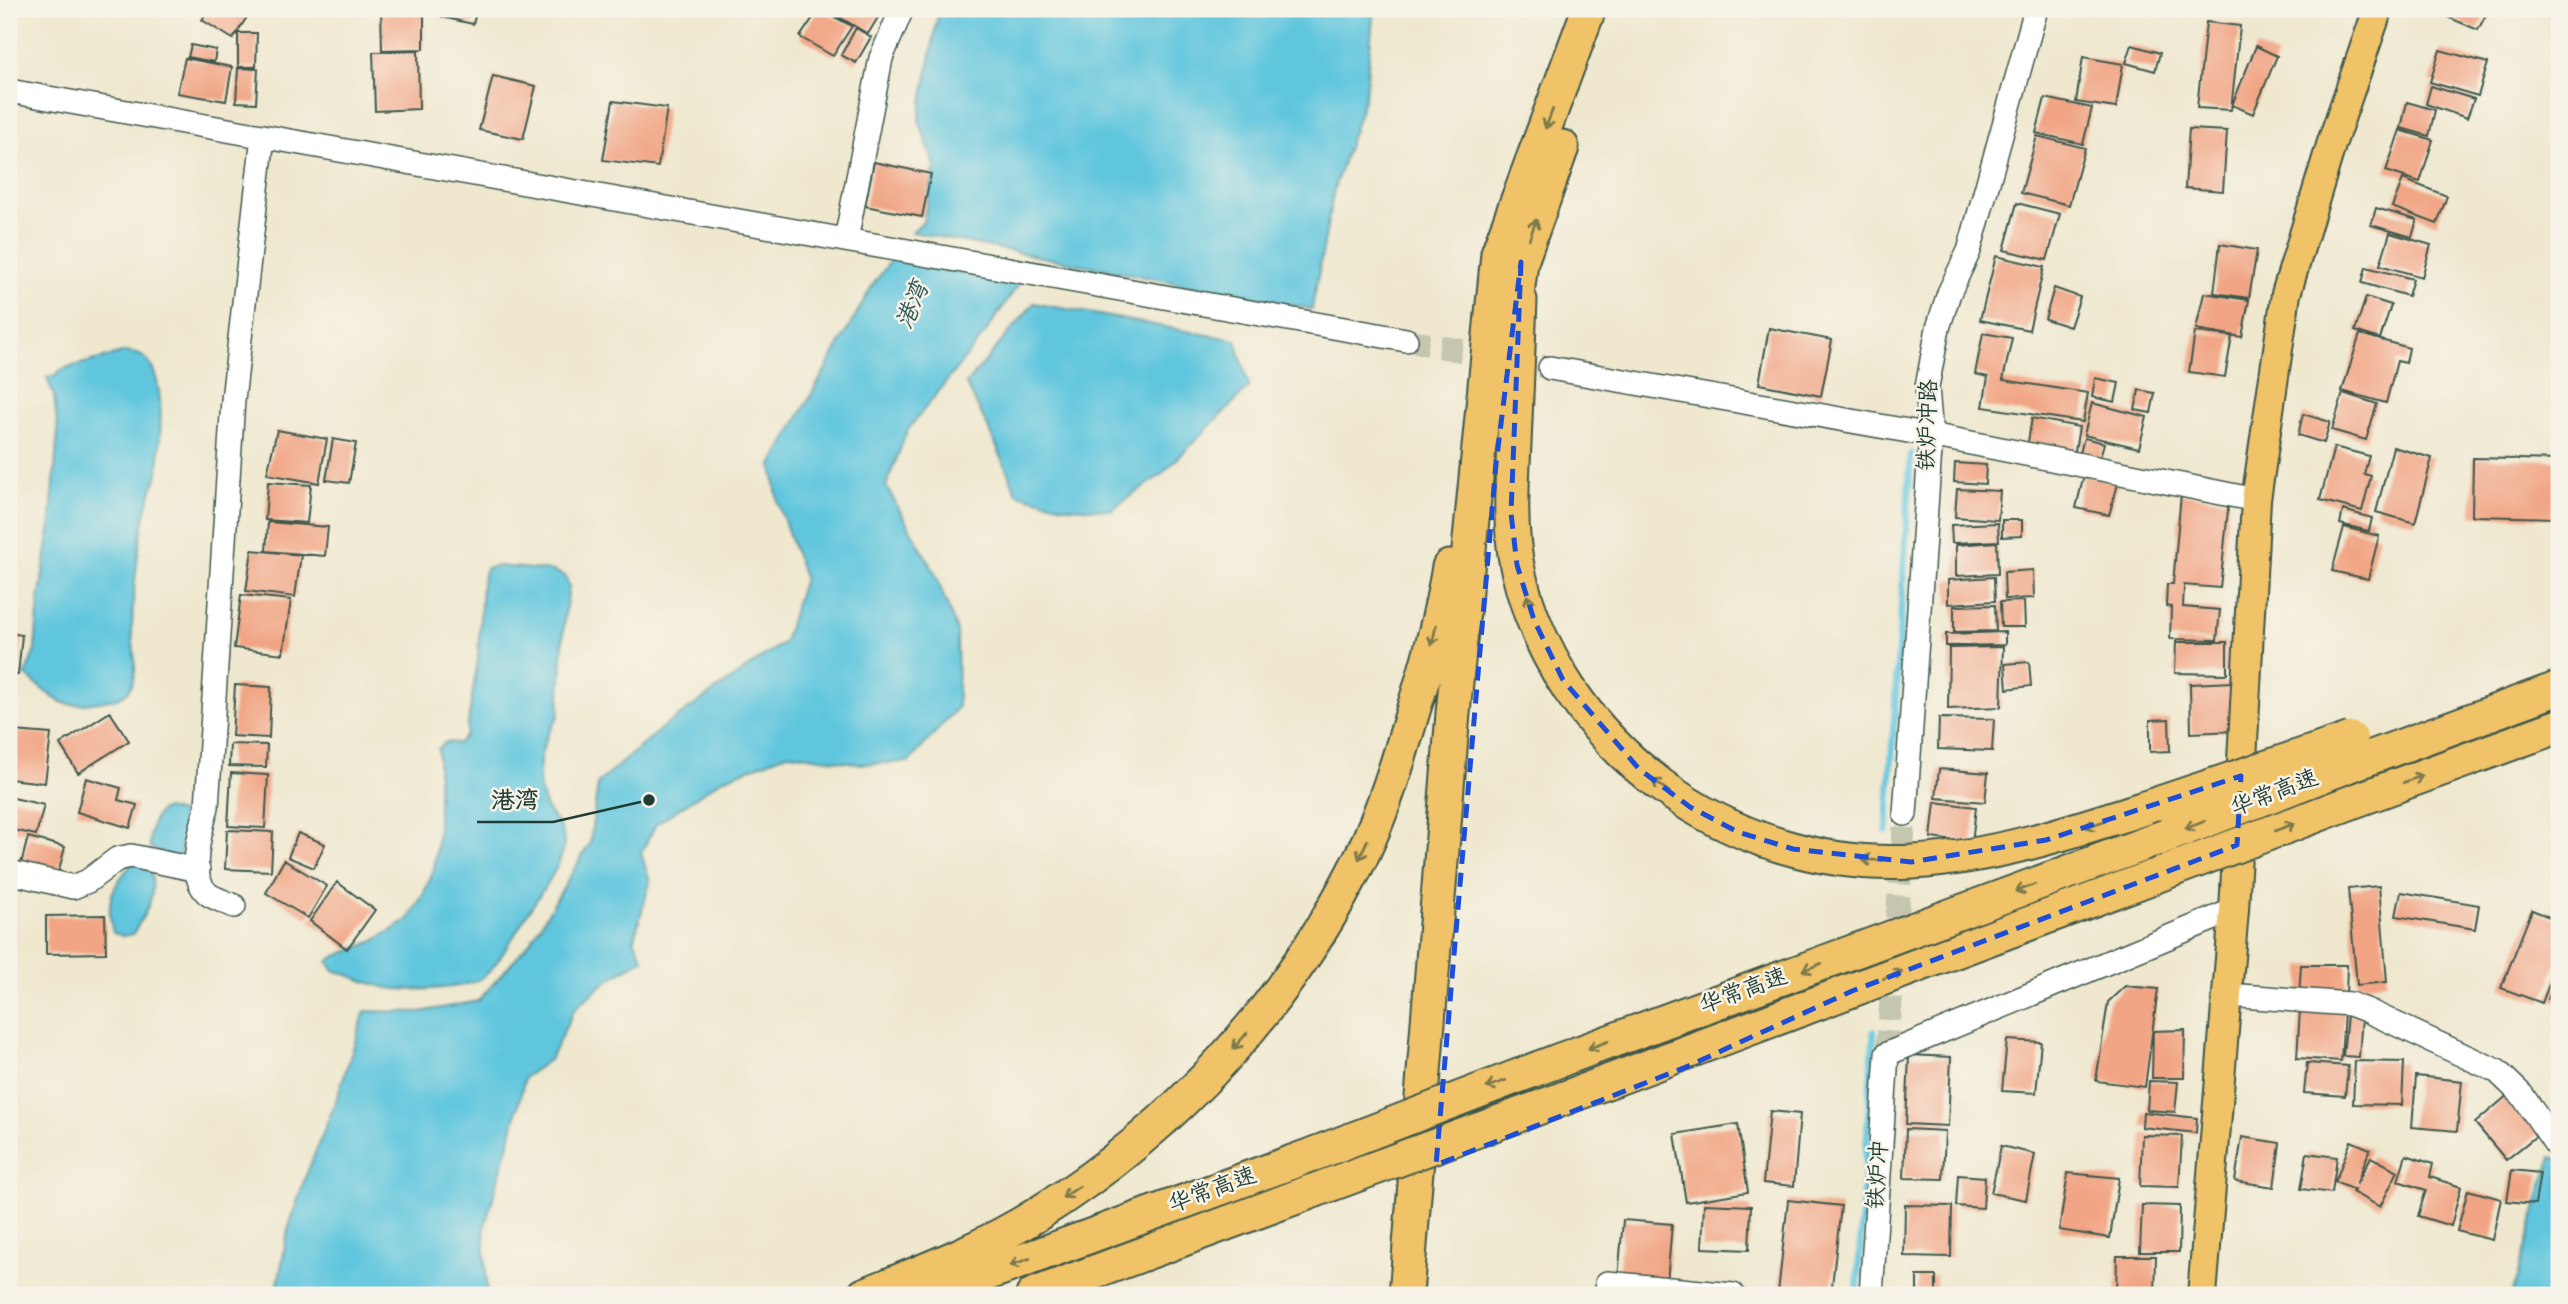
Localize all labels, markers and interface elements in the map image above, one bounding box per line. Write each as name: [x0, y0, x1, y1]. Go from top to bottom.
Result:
one-way arrow: [1541, 107, 1554, 129]
one-way arrow: [1528, 219, 1540, 241]
water label: 港湾: [889, 274, 941, 335]
street label: 铁炉冲路: [1911, 378, 1947, 472]
one-way arrow: [1522, 594, 1535, 616]
one-way arrow: [1427, 623, 1441, 646]
street label: 华常高速: [2226, 762, 2324, 826]
one-way arrow: [2402, 772, 2424, 785]
callout: 港湾: [477, 777, 553, 822]
one-way arrow: [1652, 779, 1671, 793]
text: 港湾: [491, 785, 539, 820]
one-way arrow: [2085, 819, 2107, 832]
one-way arrow: [2184, 819, 2206, 832]
one-way arrow: [2274, 820, 2296, 832]
one-way arrow: [1356, 839, 1369, 861]
one-way arrow: [1861, 854, 1884, 867]
one-way arrow: [2015, 883, 2037, 895]
street label: 华常高速: [1695, 961, 1793, 1023]
one-way arrow: [1801, 961, 1823, 974]
one-way arrow: [1882, 968, 1904, 981]
one-way arrow: [1232, 1031, 1248, 1049]
one-way arrow: [1588, 1040, 1610, 1053]
one-way arrow: [1485, 1079, 1507, 1092]
street label: 铁炉冲: [1860, 1139, 1898, 1211]
street label: 华常高速: [1164, 1160, 1262, 1222]
one-way arrow: [1062, 1184, 1081, 1199]
one-way arrow: [1009, 1257, 1031, 1269]

